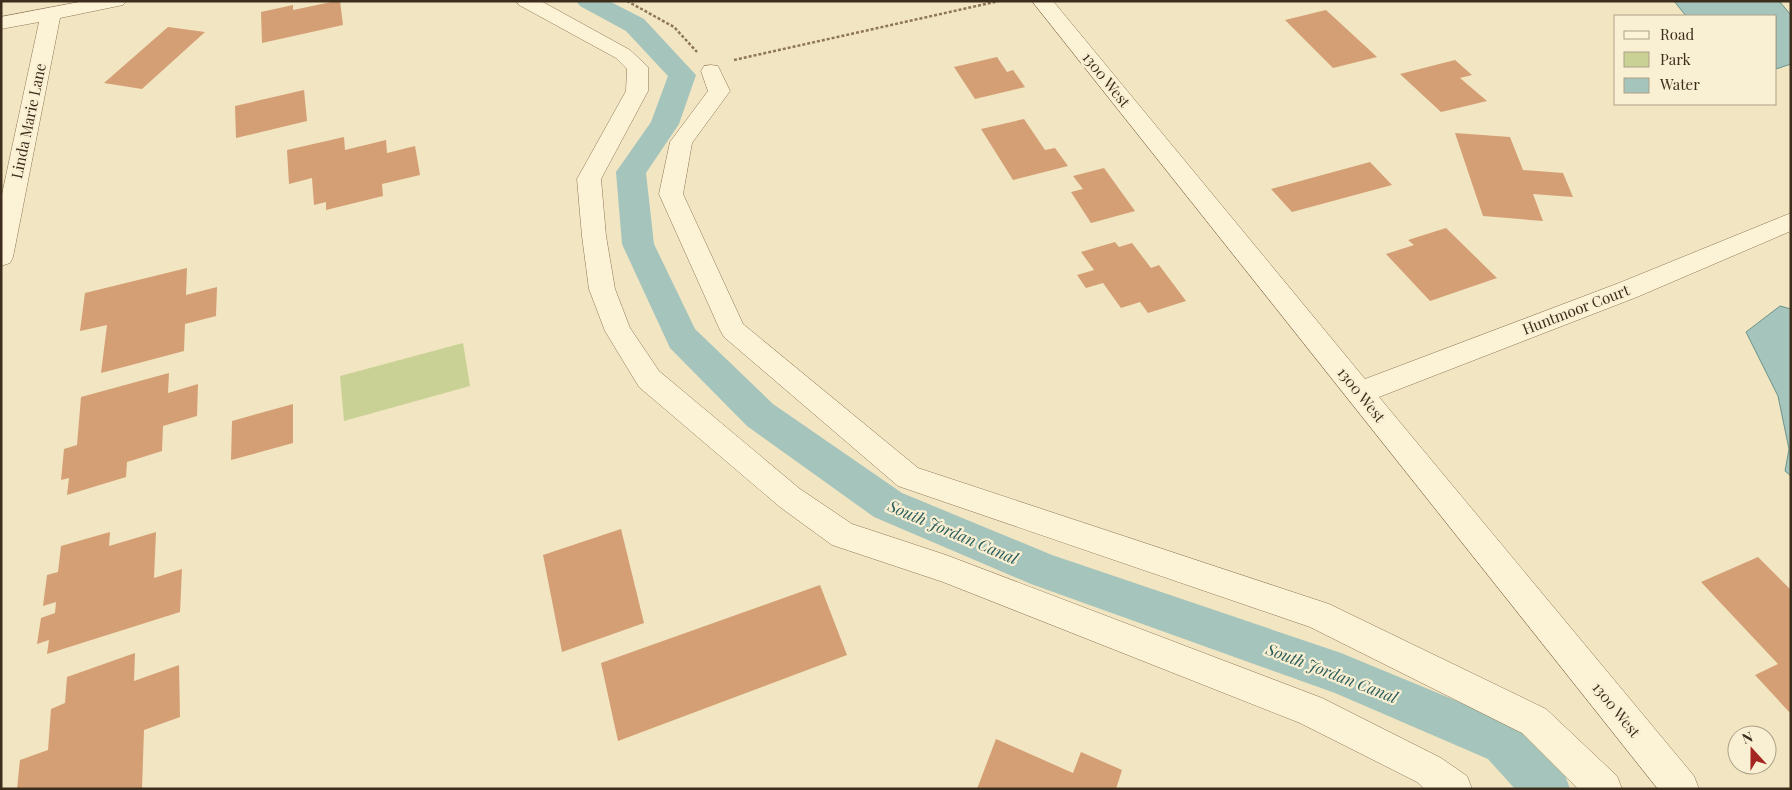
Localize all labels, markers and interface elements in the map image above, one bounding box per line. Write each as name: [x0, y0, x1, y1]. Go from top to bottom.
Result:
legend: [1614, 15, 1777, 105]
text: Road: [1660, 24, 1694, 44]
street label: 1300 West: [1078, 48, 1136, 112]
text: Park: [1660, 49, 1692, 69]
street label: Linda Marie Lane: [6, 61, 50, 180]
text: Water: [1659, 74, 1700, 94]
street label: Huntmoor Court: [1519, 279, 1633, 339]
street label: 1300 West: [1333, 363, 1391, 427]
water label: South Jordan Canal: [884, 494, 1022, 569]
water label: South Jordan Canal: [1263, 637, 1401, 707]
street label: 1300 West: [1588, 678, 1646, 742]
north arrow: [1727, 725, 1777, 775]
text: N: [1739, 727, 1755, 748]

